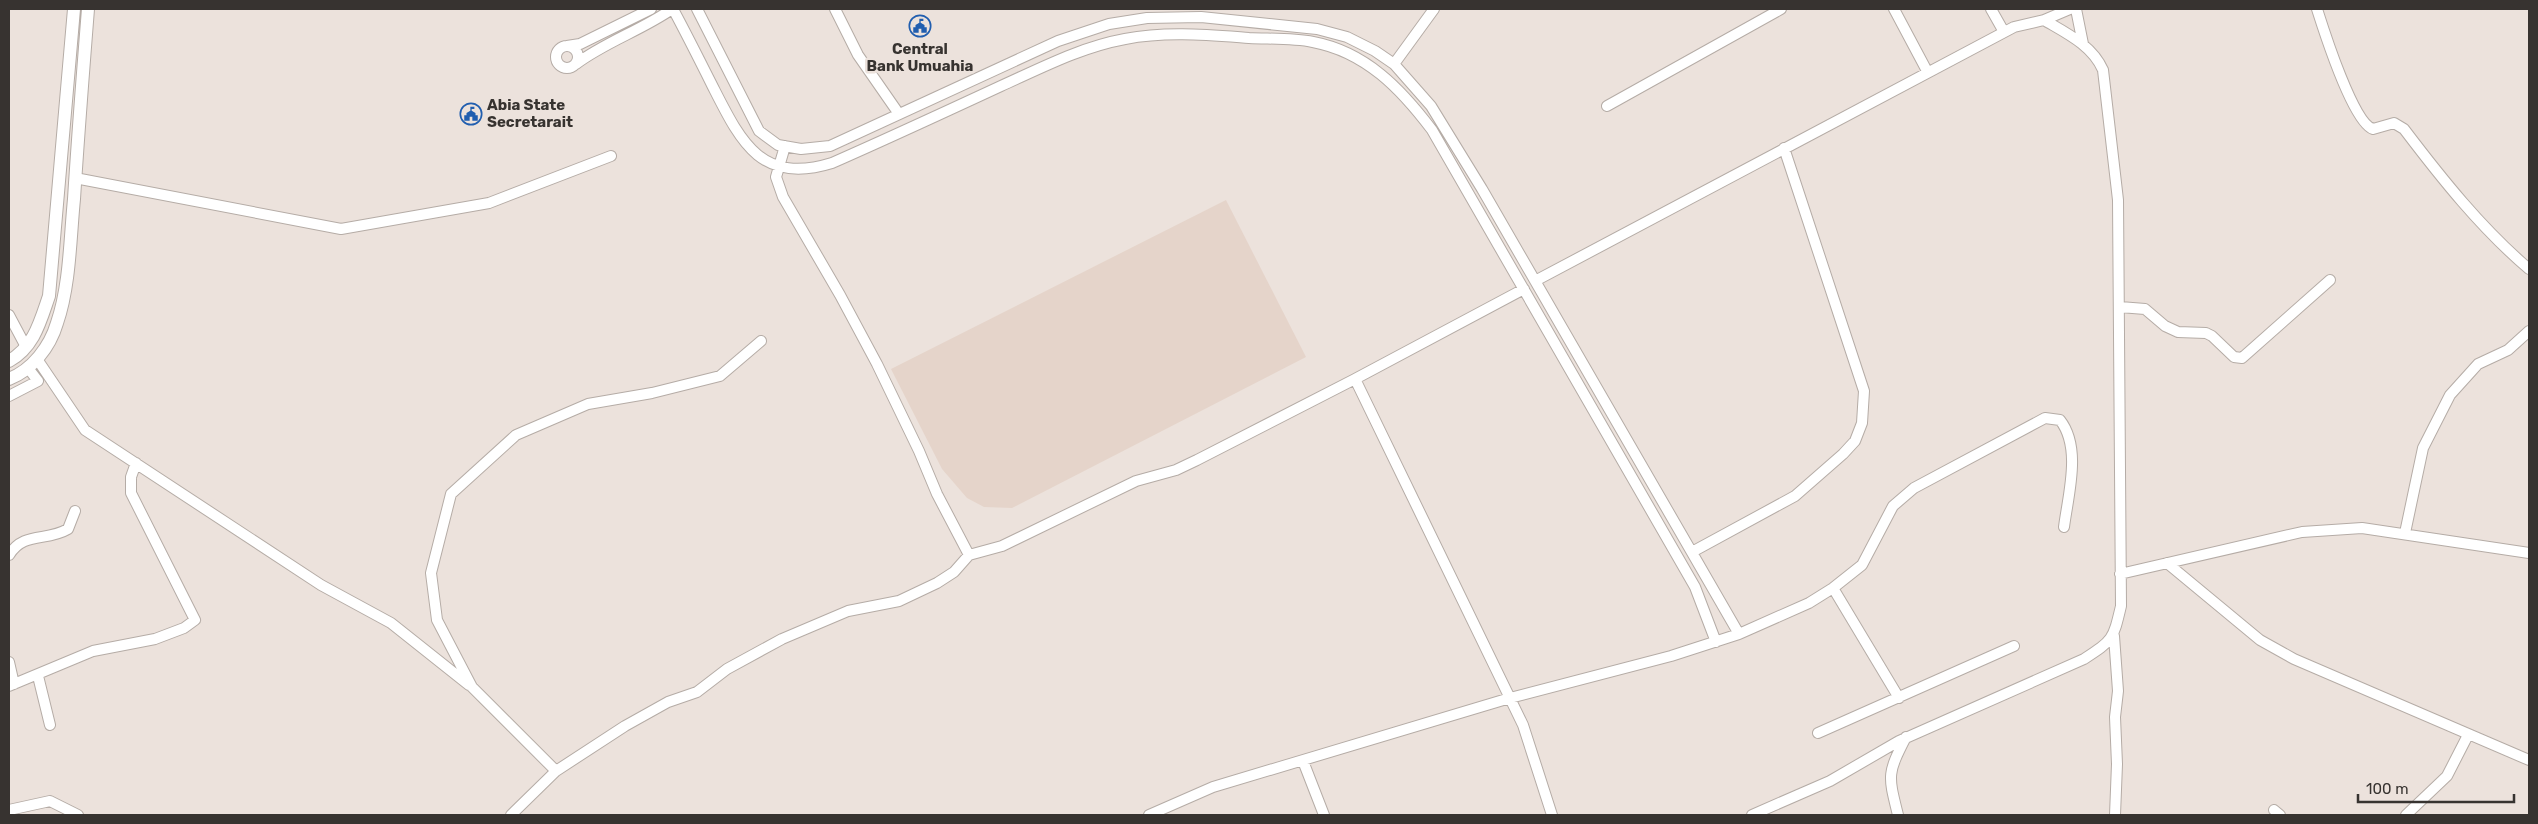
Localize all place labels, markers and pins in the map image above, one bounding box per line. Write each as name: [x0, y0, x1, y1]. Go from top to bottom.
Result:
public building icon: Central Bank Umuahia: [908, 14, 932, 38]
place label: Central Bank Umuahia: [867, 40, 974, 75]
place label: Abia State Secretarait: [487, 96, 573, 131]
public building icon: Abia State Secretarait: [459, 102, 483, 126]

